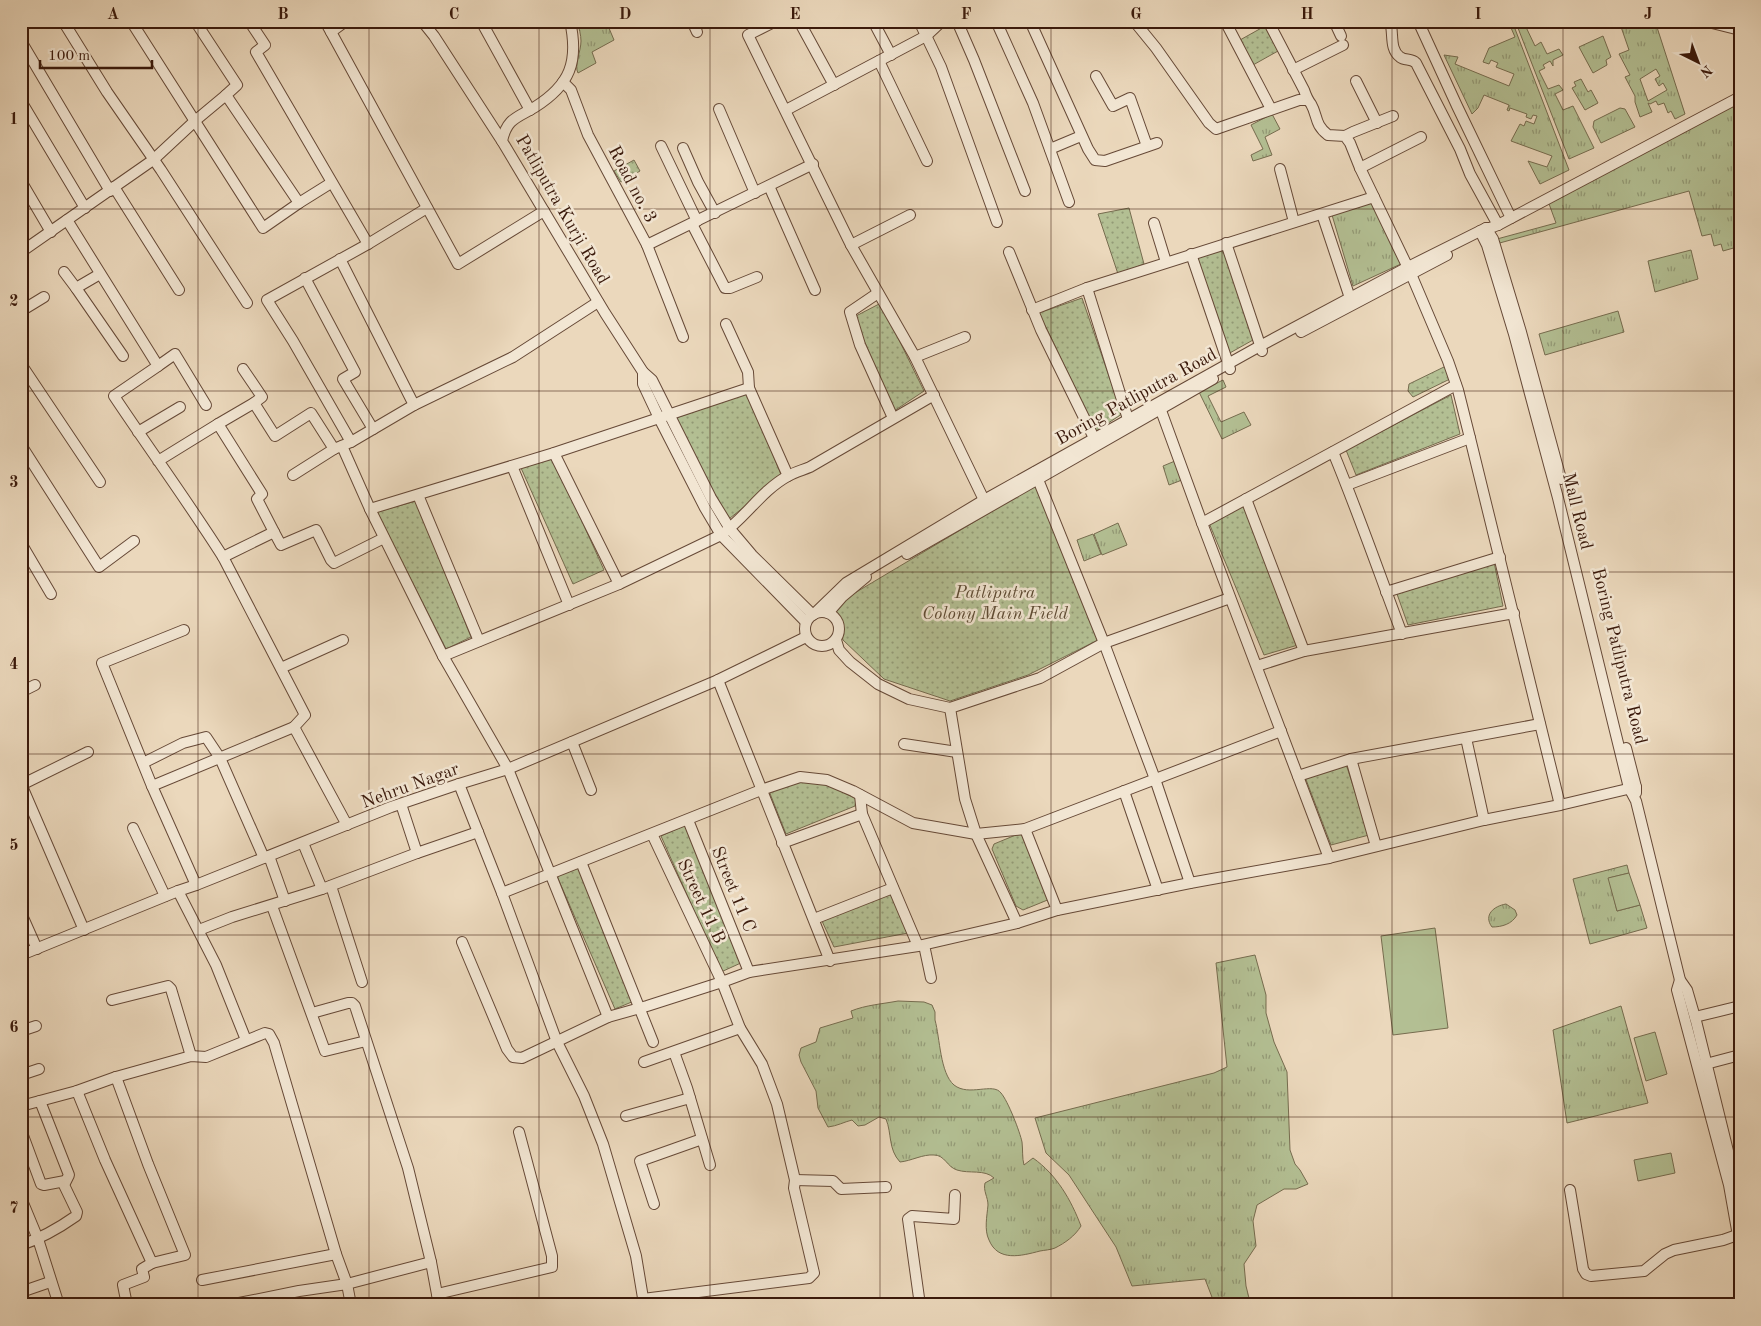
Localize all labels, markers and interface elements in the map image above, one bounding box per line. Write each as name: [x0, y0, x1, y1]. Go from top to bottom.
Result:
text: A: [107, 7, 119, 23]
text: B: [277, 7, 289, 23]
text: C: [449, 7, 459, 23]
text: D: [619, 7, 631, 23]
text: E: [789, 7, 801, 23]
text: F: [961, 7, 972, 23]
text: G: [1130, 7, 1142, 23]
text: H: [1300, 7, 1314, 23]
text: I: [1474, 7, 1482, 23]
text: J: [1644, 7, 1653, 23]
scale bar: [40, 38, 152, 70]
north arrow: [1674, 38, 1724, 88]
text: 100 m: [48, 49, 90, 64]
text: N: [1697, 62, 1715, 80]
text: 1: [9, 112, 19, 128]
street label: Patliputra Kurji Road: [512, 132, 612, 287]
street label: Road no. 3: [604, 143, 660, 226]
text: 2: [9, 294, 19, 310]
street label: Boring Patliputra Road: [1053, 345, 1220, 449]
street label: Mall Road: [1559, 471, 1595, 552]
text: 3: [9, 475, 19, 491]
street label: Boring Patliputra Road: [1588, 566, 1650, 746]
park label: Patliputra Colony Main Field: [922, 584, 1068, 623]
text: 4: [9, 657, 19, 673]
street label: Nehru Nagar: [359, 760, 462, 812]
text: 5: [9, 838, 19, 854]
street label: Street 11 C: [708, 844, 758, 935]
street label: Street 11 B: [674, 856, 728, 947]
text: 6: [9, 1020, 19, 1036]
text: 7: [9, 1201, 19, 1217]

